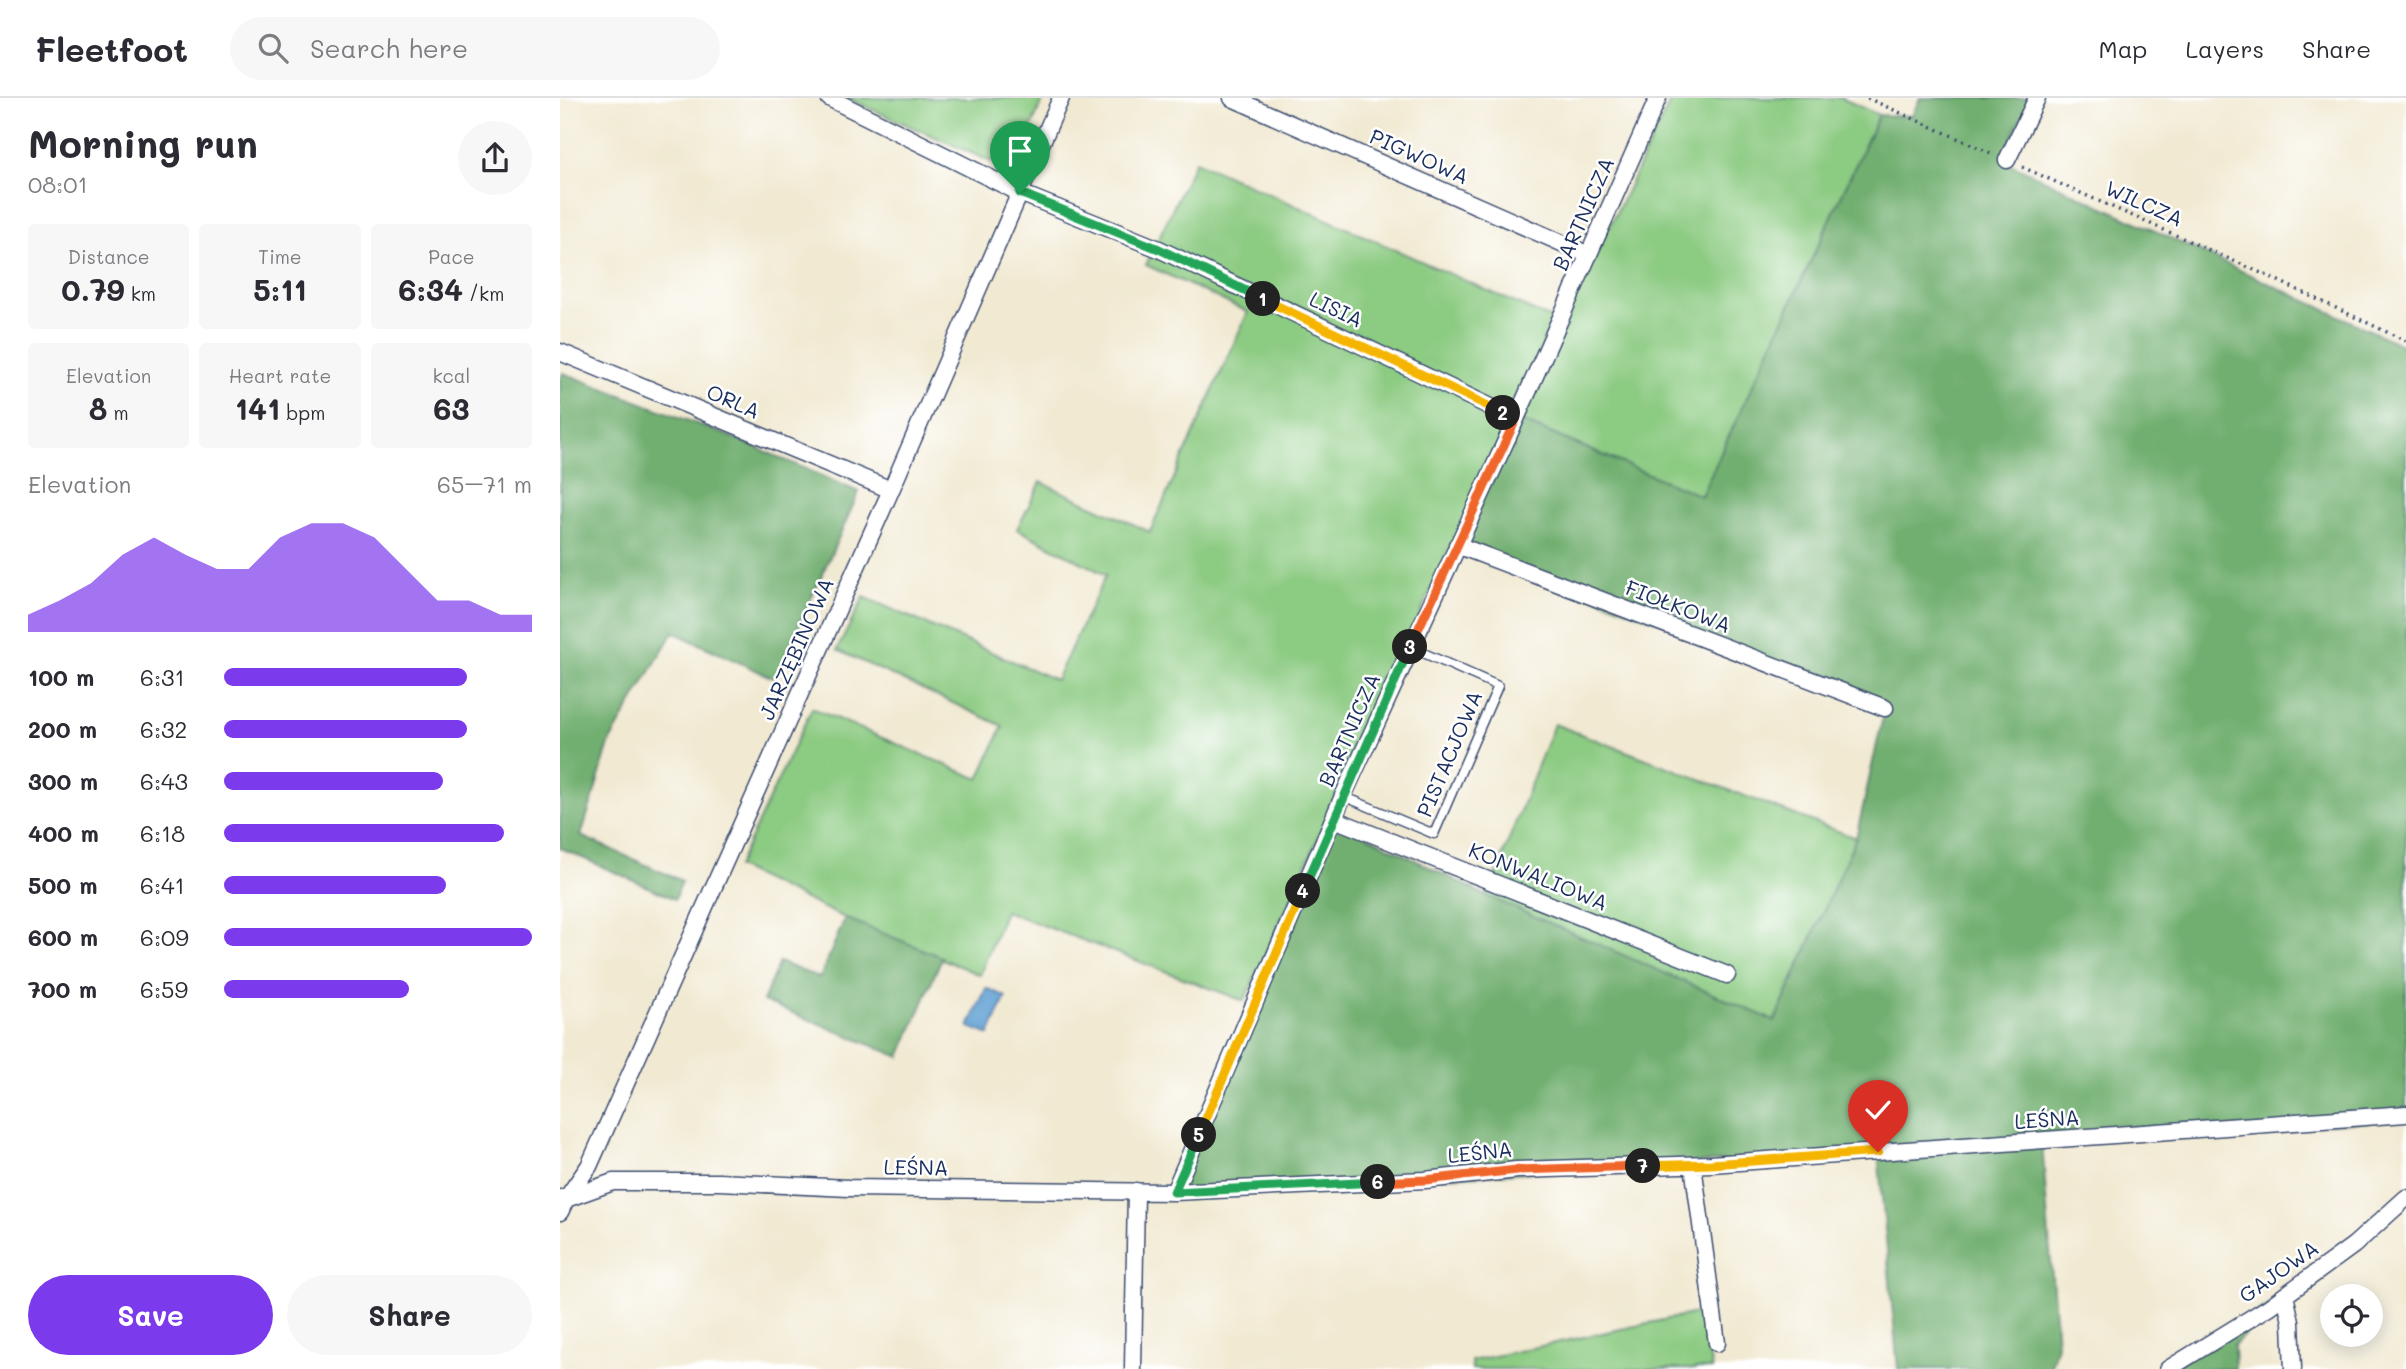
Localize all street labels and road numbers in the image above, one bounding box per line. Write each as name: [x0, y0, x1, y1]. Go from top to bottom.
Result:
street label: PIGWOWA: [1366, 122, 1473, 189]
street label: BARTNICZA: [1546, 153, 1620, 274]
street label: WILCZA: [2102, 174, 2188, 232]
street label: LISIA: [1306, 285, 1368, 333]
street label: ORLA: [703, 377, 764, 424]
street label: JARZĘBINOWA: [752, 573, 839, 724]
street label: FIOŁKOWA: [1622, 573, 1735, 638]
street label: BARTNICZA: [1312, 669, 1386, 790]
street label: PISTACJOWA: [1410, 686, 1487, 821]
street label: KONWALIOWA: [1465, 835, 1612, 916]
street label: LEŚNA: [2014, 1103, 2080, 1134]
street label: LEŚNA: [1446, 1135, 1514, 1168]
street label: LEŚNA: [883, 1152, 949, 1181]
street label: GAJOWA: [2233, 1234, 2323, 1308]

